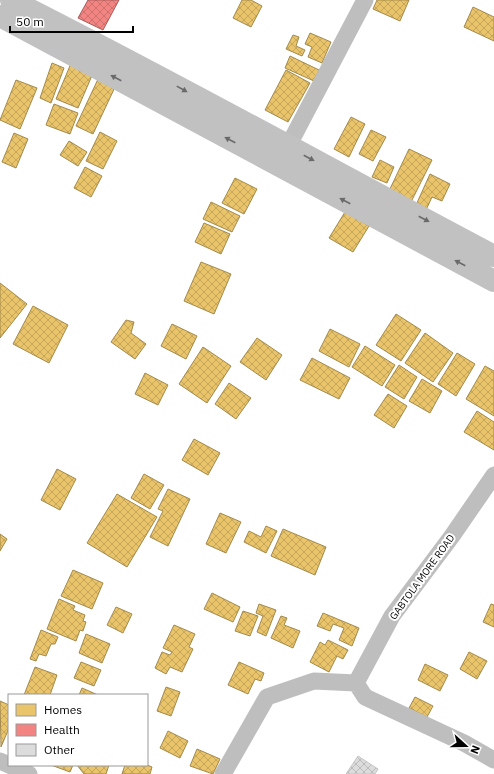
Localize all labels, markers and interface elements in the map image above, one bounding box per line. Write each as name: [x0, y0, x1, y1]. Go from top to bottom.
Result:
scale bar: [10, 8, 133, 34]
text: 50 m: [16, 14, 44, 29]
one-way arrow: [110, 75, 122, 82]
one-way arrow: [176, 86, 188, 93]
one-way arrow: [225, 136, 236, 143]
one-way arrow: [303, 155, 315, 161]
one-way arrow: [339, 198, 351, 204]
one-way arrow: [418, 215, 430, 222]
one-way arrow: [454, 259, 465, 266]
street label: GABTOLA MORE ROAD: [387, 532, 458, 622]
legend: [8, 694, 148, 766]
text: Homes: [44, 702, 82, 717]
text: Health: [44, 722, 80, 737]
north arrow: [446, 726, 486, 766]
text: Other: [44, 742, 75, 757]
text: N: [467, 743, 483, 756]

